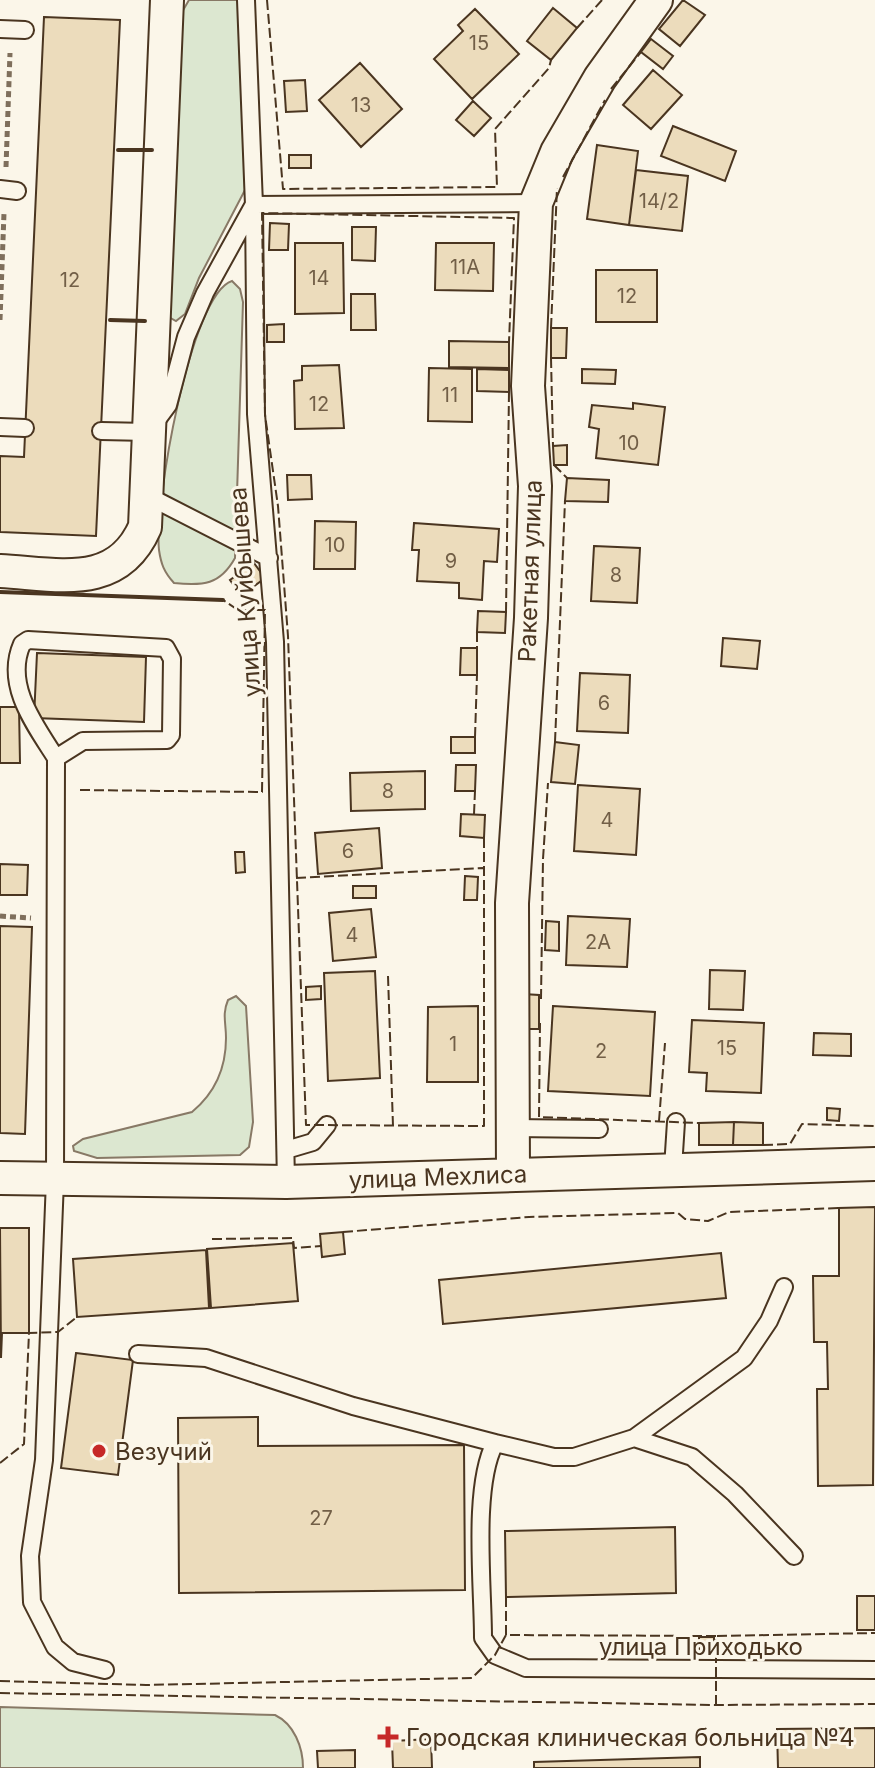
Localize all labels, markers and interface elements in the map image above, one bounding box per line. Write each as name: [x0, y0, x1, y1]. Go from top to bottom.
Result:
house number: 15: [469, 31, 489, 55]
house number: 13: [351, 93, 371, 117]
house number: 14/2: [639, 189, 679, 213]
house number: 11А: [450, 255, 480, 279]
house number: 14: [308, 266, 330, 290]
house number: 12: [60, 268, 80, 292]
house number: 12: [617, 284, 637, 308]
house number: 11: [442, 383, 458, 407]
house number: 12: [309, 392, 329, 416]
house number: 10: [619, 431, 639, 455]
street label: Ракетная улица: [512, 479, 548, 663]
street label: улица Куйбышева: [223, 486, 267, 698]
house number: 10: [325, 533, 345, 557]
house number: 9: [445, 549, 457, 573]
house number: 8: [610, 563, 622, 587]
house number: 6: [598, 691, 610, 715]
house number: 8: [382, 779, 394, 803]
house number: 4: [601, 808, 613, 832]
house number: 6: [342, 839, 354, 863]
house number: 4: [346, 923, 358, 947]
house number: 2А: [585, 930, 611, 954]
house number: 1: [449, 1032, 457, 1056]
house number: 15: [717, 1036, 737, 1060]
house number: 2: [595, 1039, 607, 1063]
street label: улица Мехлиса: [348, 1159, 528, 1195]
place label: Везучий: [115, 1437, 212, 1466]
marker: Везучий: [90, 1442, 108, 1460]
house number: 27: [309, 1506, 333, 1530]
street label: улица Приходько: [599, 1632, 803, 1661]
place label: Городская клиническая больница №4: [406, 1723, 855, 1752]
marker: Городская клиническая больница №4: [377, 1726, 399, 1748]

